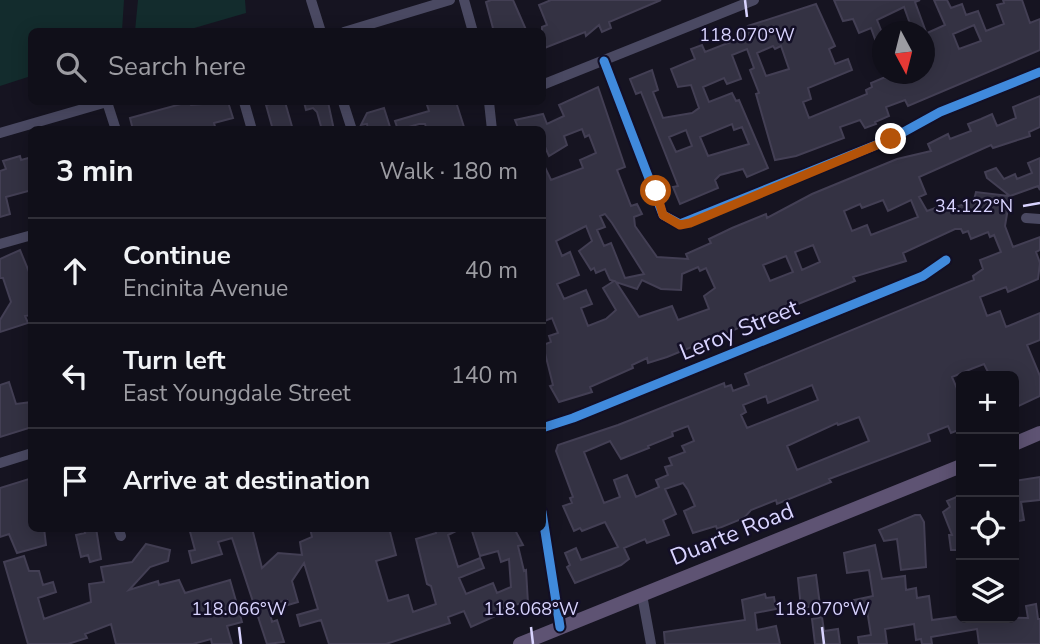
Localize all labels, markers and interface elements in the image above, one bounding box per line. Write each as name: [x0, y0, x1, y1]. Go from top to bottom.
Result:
north arrow: [872, 21, 935, 84]
text: 118.070°W: [699, 23, 795, 47]
search box: [28, 28, 546, 105]
icon: search: [52, 48, 90, 86]
text: Search here: [108, 49, 246, 84]
route end: [875, 123, 906, 154]
text: 3 min: [56, 151, 134, 192]
text: Walk · 180 m: [379, 156, 518, 187]
route start: [640, 175, 671, 206]
text: 34.122°N: [935, 194, 1013, 218]
text: Continue: [123, 238, 231, 273]
icon: ahead: [56, 252, 94, 290]
text: 40 m: [465, 255, 518, 286]
text: Encinita Avenue: [123, 273, 288, 304]
street label: Leroy Street: [675, 292, 804, 368]
text: Turn left: [123, 343, 226, 378]
icon: left: [56, 357, 94, 395]
text: 140 m: [451, 360, 518, 391]
map controls: [956, 371, 1019, 623]
button: +: [956, 371, 1019, 434]
text: East Youngdale Street: [123, 378, 351, 409]
button: −: [956, 434, 1019, 497]
icon: arrive: [56, 462, 94, 500]
text: Arrive at destination: [123, 463, 370, 498]
street label: Duarte Road: [666, 495, 798, 573]
button: locate: [956, 497, 1019, 560]
button: layers: [956, 560, 1019, 623]
text: 118.066°W: [191, 597, 287, 621]
text: 118.068°W: [483, 597, 579, 621]
text: 118.070°W: [774, 597, 870, 621]

